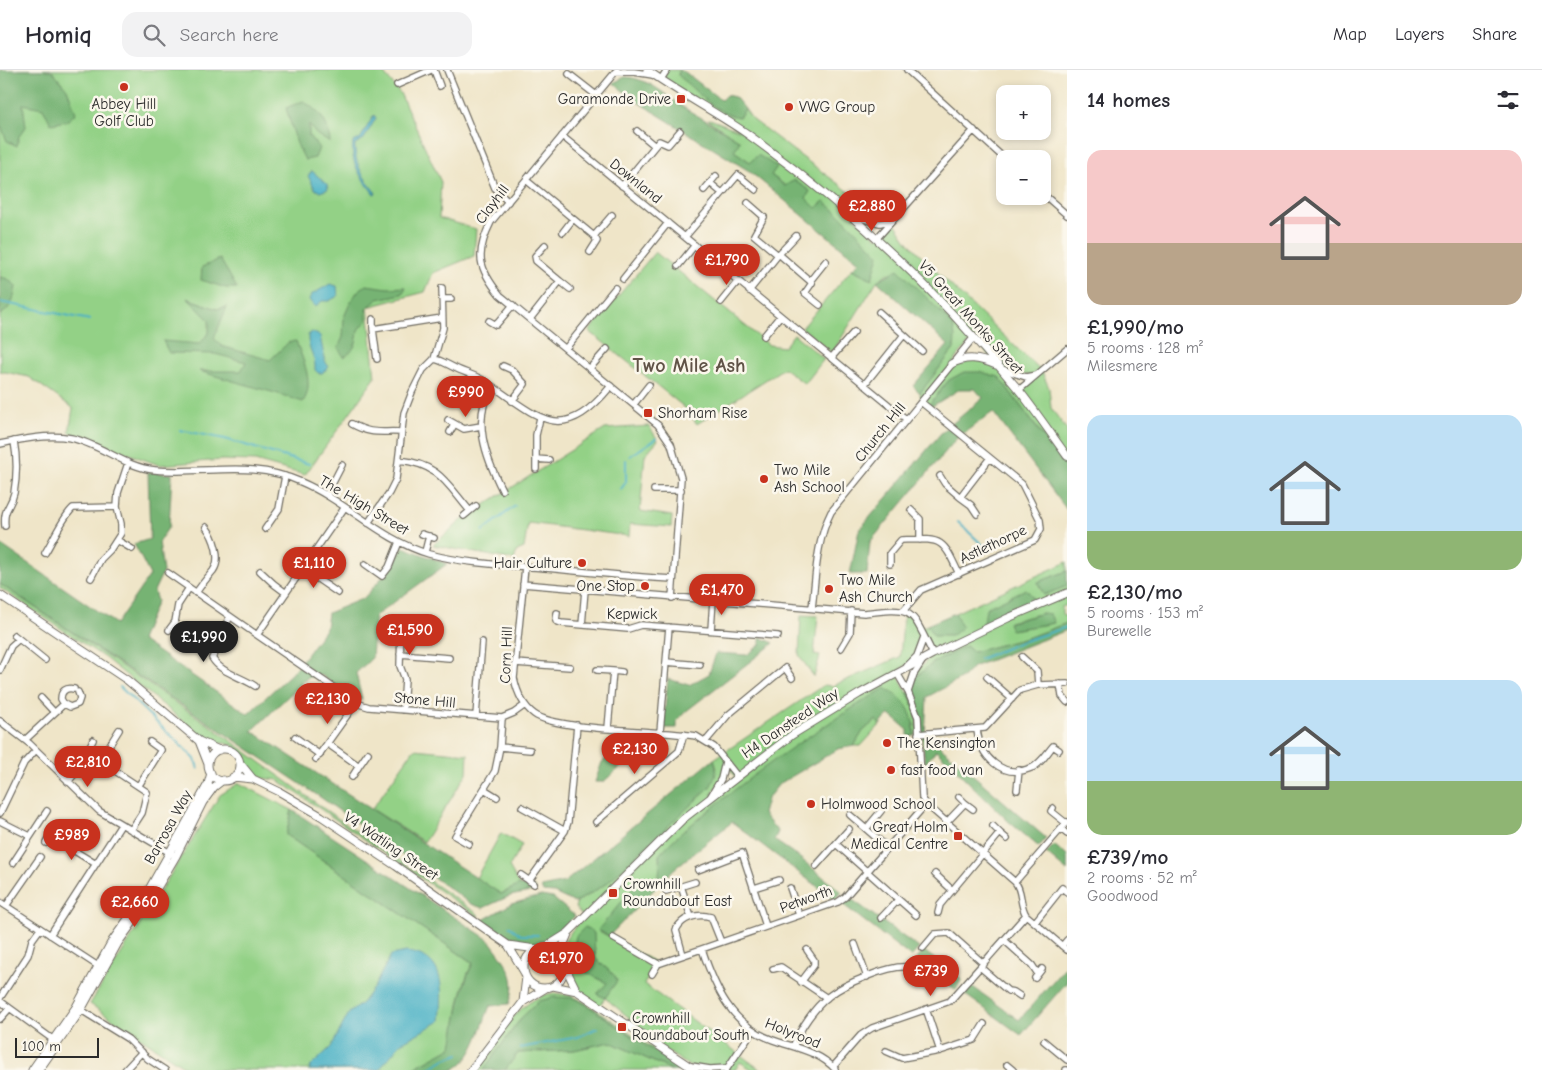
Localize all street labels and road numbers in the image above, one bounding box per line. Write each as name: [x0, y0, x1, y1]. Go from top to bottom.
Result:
street label: Downland: [606, 155, 666, 207]
street label: Clayhill: [471, 181, 513, 227]
street label: V5 Great Monks Street: [915, 256, 1027, 378]
street label: Church Hill: [850, 399, 910, 465]
street label: The High Street: [316, 471, 413, 539]
street label: Astlethorpe: [957, 520, 1030, 567]
street label: Kepwick: [607, 605, 658, 623]
street label: Corn Hill: [496, 626, 516, 684]
street label: H4 Dansteed Way: [738, 684, 842, 762]
street label: Stone Hill: [393, 688, 457, 712]
street label: Barrosa Way: [140, 787, 196, 867]
street label: V4 Watling Street: [340, 808, 442, 885]
street label: Petworth: [777, 881, 835, 917]
street label: Holyrood: [763, 1014, 823, 1052]

